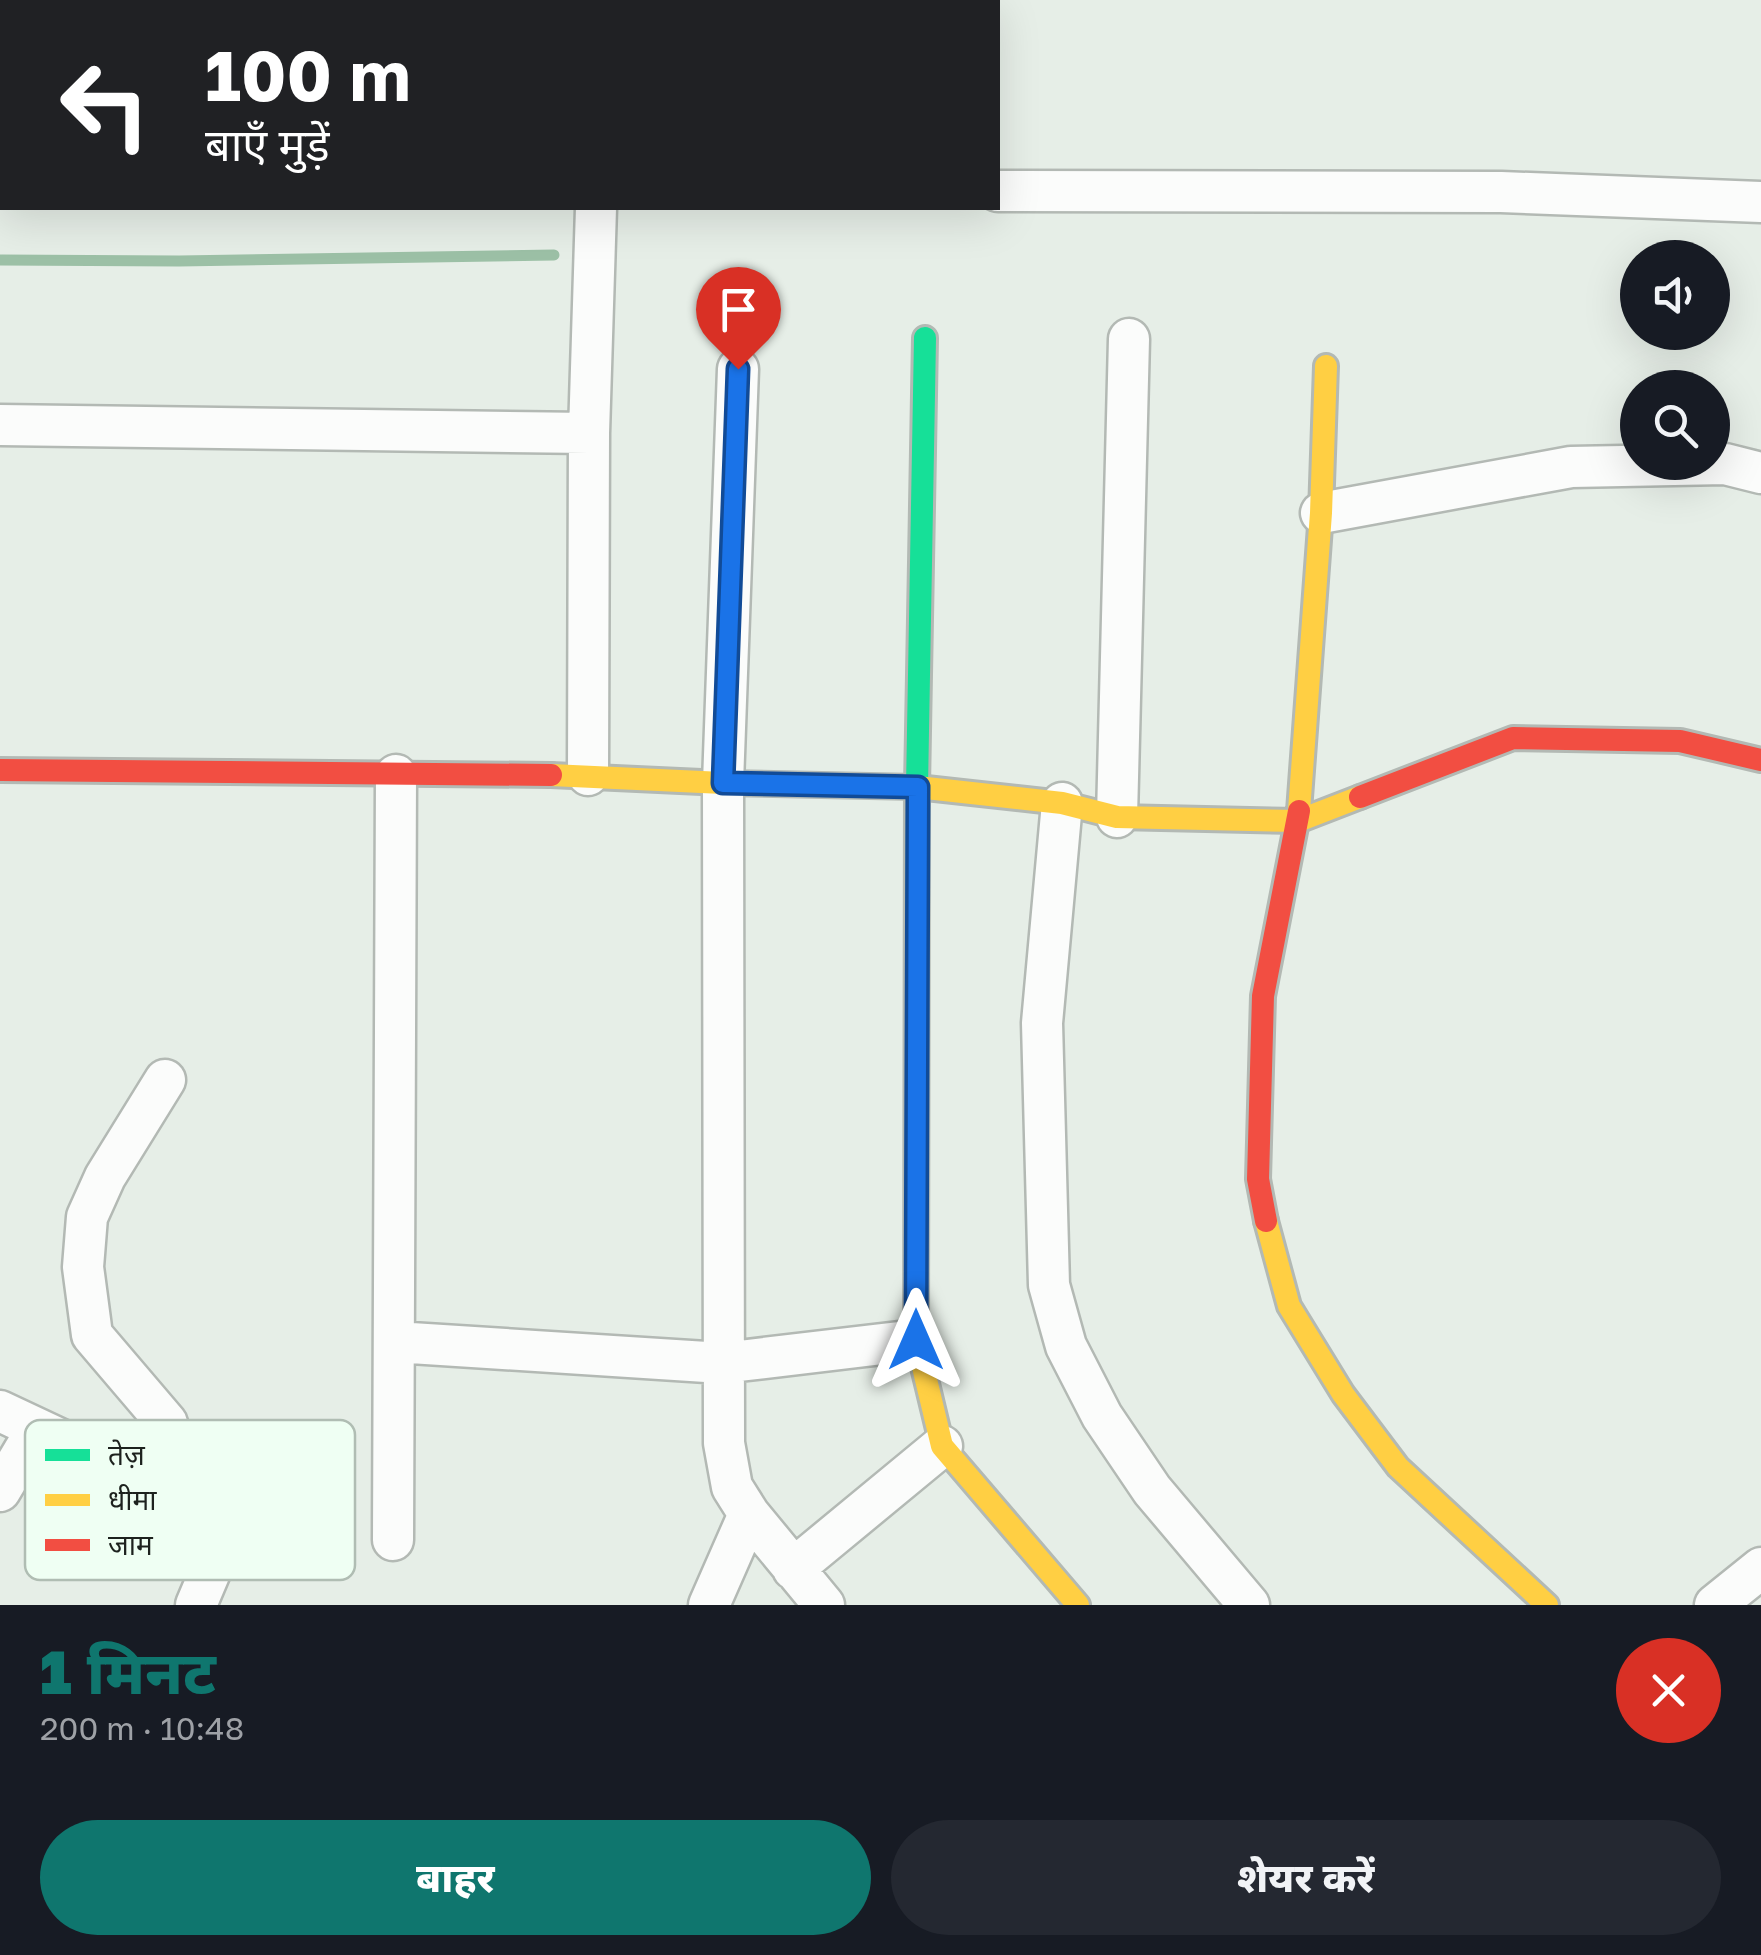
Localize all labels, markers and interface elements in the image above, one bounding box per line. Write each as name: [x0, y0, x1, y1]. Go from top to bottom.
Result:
text: 100 m: [205, 32, 411, 116]
icon: left: [40, 40, 170, 170]
text: बाएँ मुड़ें: [205, 117, 329, 171]
map controls: [1620, 240, 1730, 480]
button: sound: [1620, 240, 1730, 350]
pin: [696, 267, 781, 370]
icon: arrive: [711, 282, 766, 337]
button: search: [1620, 370, 1730, 480]
position arrow: [864, 1288, 968, 1392]
legend: [25, 1420, 355, 1580]
text: तेज़: [108, 1438, 146, 1471]
text: धीमा: [108, 1483, 157, 1516]
text: जाम: [108, 1528, 154, 1561]
text: 1 मिनट: [40, 1635, 216, 1707]
button: close: [1616, 1638, 1721, 1743]
text: 200 m · 10:48: [40, 1709, 244, 1747]
button: बाहर: [40, 1820, 871, 1935]
button: शेयर करें: [891, 1820, 1721, 1935]

